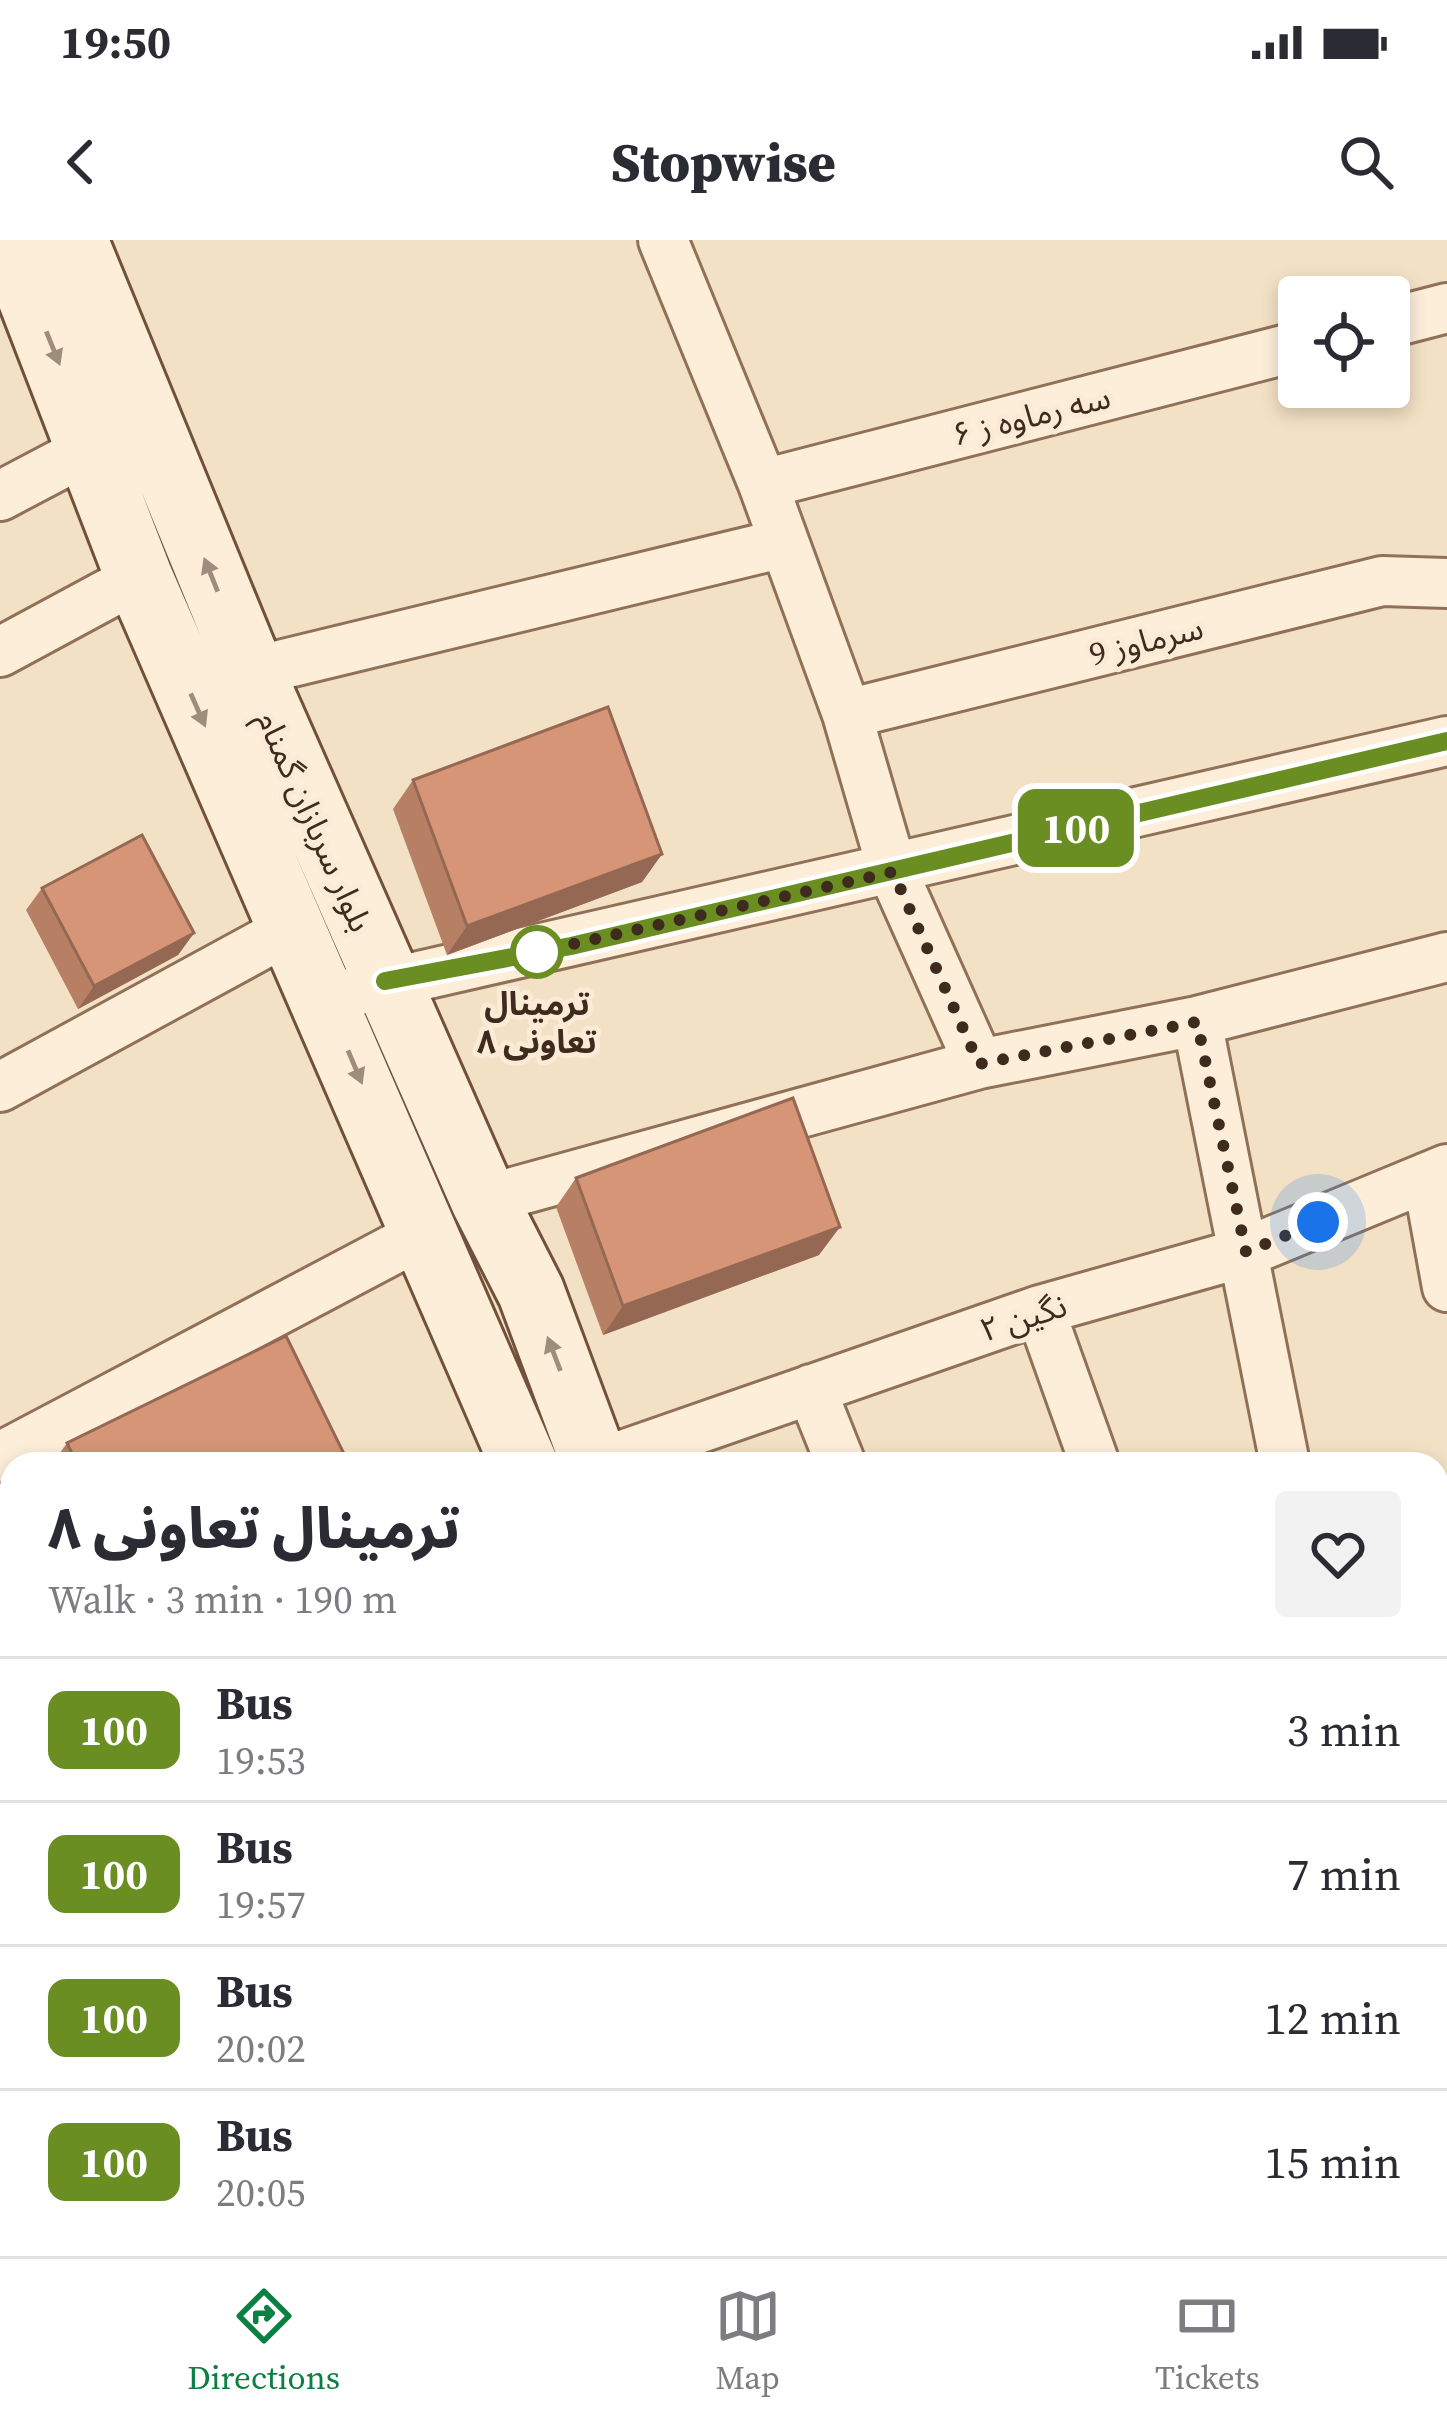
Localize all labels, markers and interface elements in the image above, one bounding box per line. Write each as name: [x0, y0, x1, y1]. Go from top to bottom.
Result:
text: 19:50: [60, 11, 171, 73]
text: Stopwise: [611, 125, 836, 199]
icon: back: [48, 129, 114, 195]
icon: search: [1333, 129, 1399, 195]
map controls: [1278, 276, 1410, 408]
button: locate: [1278, 276, 1410, 408]
one-way arrow: [44, 331, 63, 367]
street label: سه رماوه ز ۶: [947, 374, 1115, 457]
one-way arrow: [201, 557, 220, 593]
street label: سرماوز 9: [1085, 605, 1208, 676]
one-way arrow: [189, 693, 209, 728]
street label: بلوار سربازان گمنام: [244, 704, 383, 940]
line badge: 100: [1007, 789, 1145, 867]
text: 100: [1042, 799, 1110, 857]
marker: ترمینال تعاونی ۸: [512, 927, 562, 977]
place label: ترمینال تعاونی ۸: [477, 981, 597, 1064]
one-way arrow: [346, 1049, 365, 1085]
your location: [1288, 1192, 1348, 1252]
street label: نگین ۲: [974, 1282, 1072, 1353]
one-way arrow: [544, 1336, 563, 1372]
text: ترمینال تعاونی ۸: [48, 1489, 461, 1567]
button: heart: [1275, 1491, 1401, 1617]
text: Walk · 3 min · 190 m: [48, 1573, 397, 1626]
text: Bus: [216, 1672, 293, 1734]
text: 3 min: [1287, 1699, 1401, 1761]
text: 100: [80, 1701, 148, 1759]
text: 19:53: [216, 1734, 306, 1787]
text: Bus: [216, 1816, 293, 1878]
text: 7 min: [1287, 1843, 1401, 1905]
text: 100: [80, 1845, 148, 1903]
text: 19:57: [216, 1878, 306, 1931]
text: Bus: [216, 1960, 293, 2022]
text: 12 min: [1264, 1987, 1401, 2049]
text: 100: [80, 1989, 148, 2047]
text: 20:02: [216, 2022, 306, 2075]
text: Bus: [216, 2104, 293, 2166]
text: 15 min: [1264, 2131, 1401, 2193]
text: 100: [80, 2133, 148, 2191]
text: 20:05: [216, 2166, 306, 2219]
tab: Directions: [187, 2283, 340, 2400]
tab: Map: [715, 2283, 781, 2400]
tab: Tickets: [1155, 2283, 1260, 2400]

